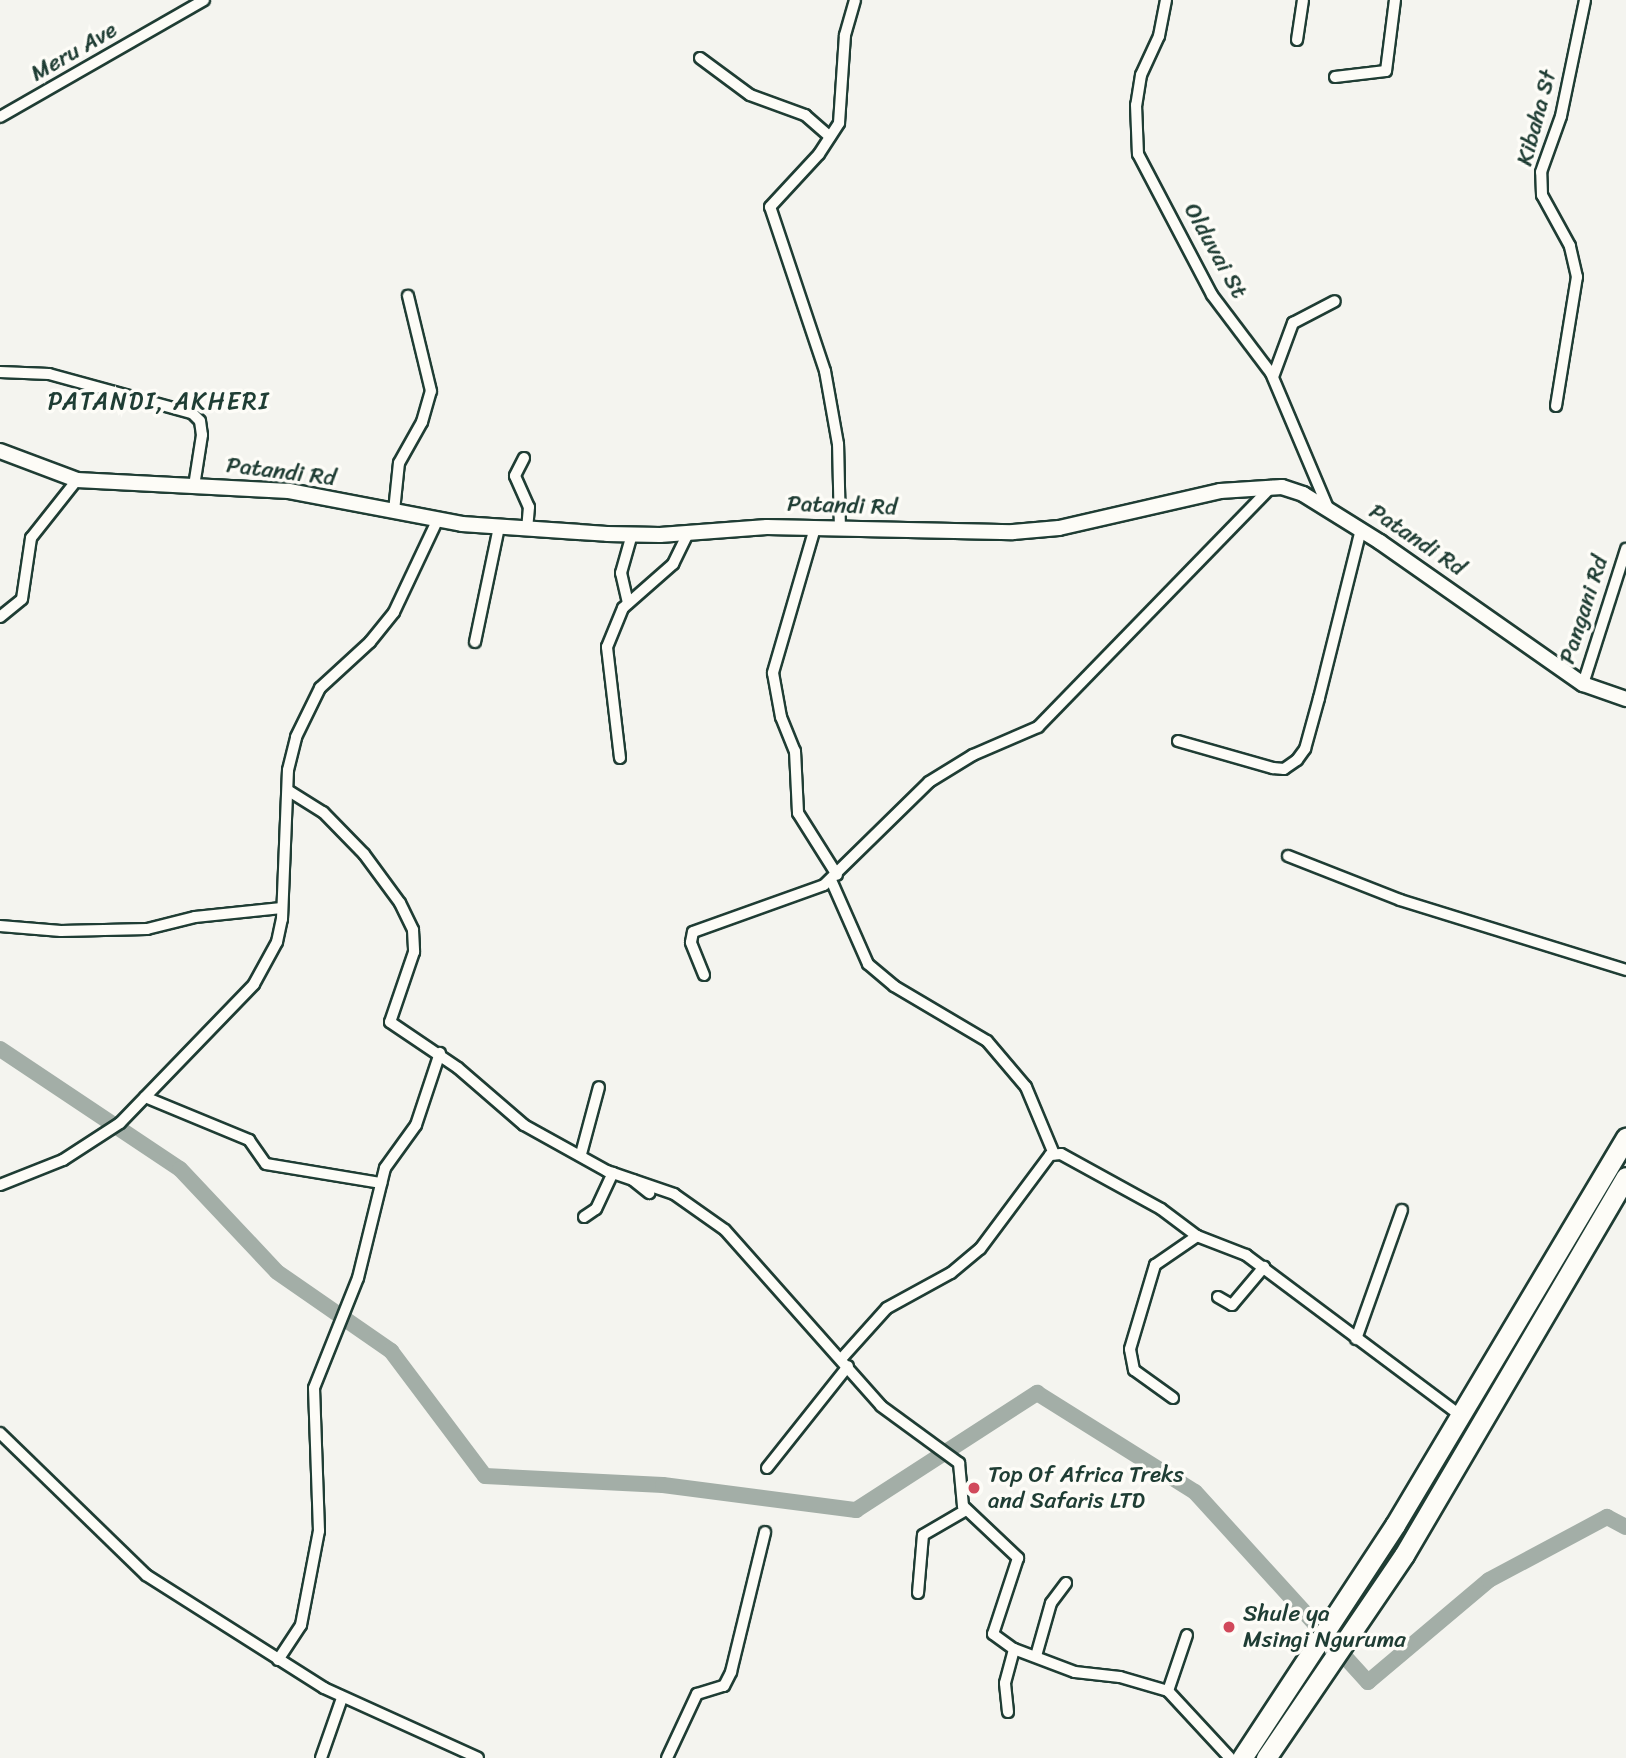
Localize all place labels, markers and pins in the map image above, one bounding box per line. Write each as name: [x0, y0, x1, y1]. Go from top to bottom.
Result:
place label: Top Of Africa Treks and Safaris LTD: [988, 1461, 1183, 1515]
marker: Top Of Africa Treks and Safaris LTD: [966, 1480, 982, 1496]
place label: Shule ya Msingi Nguruma: [1243, 1600, 1406, 1654]
marker: Shule ya Msingi Nguruma: [1221, 1619, 1237, 1635]

